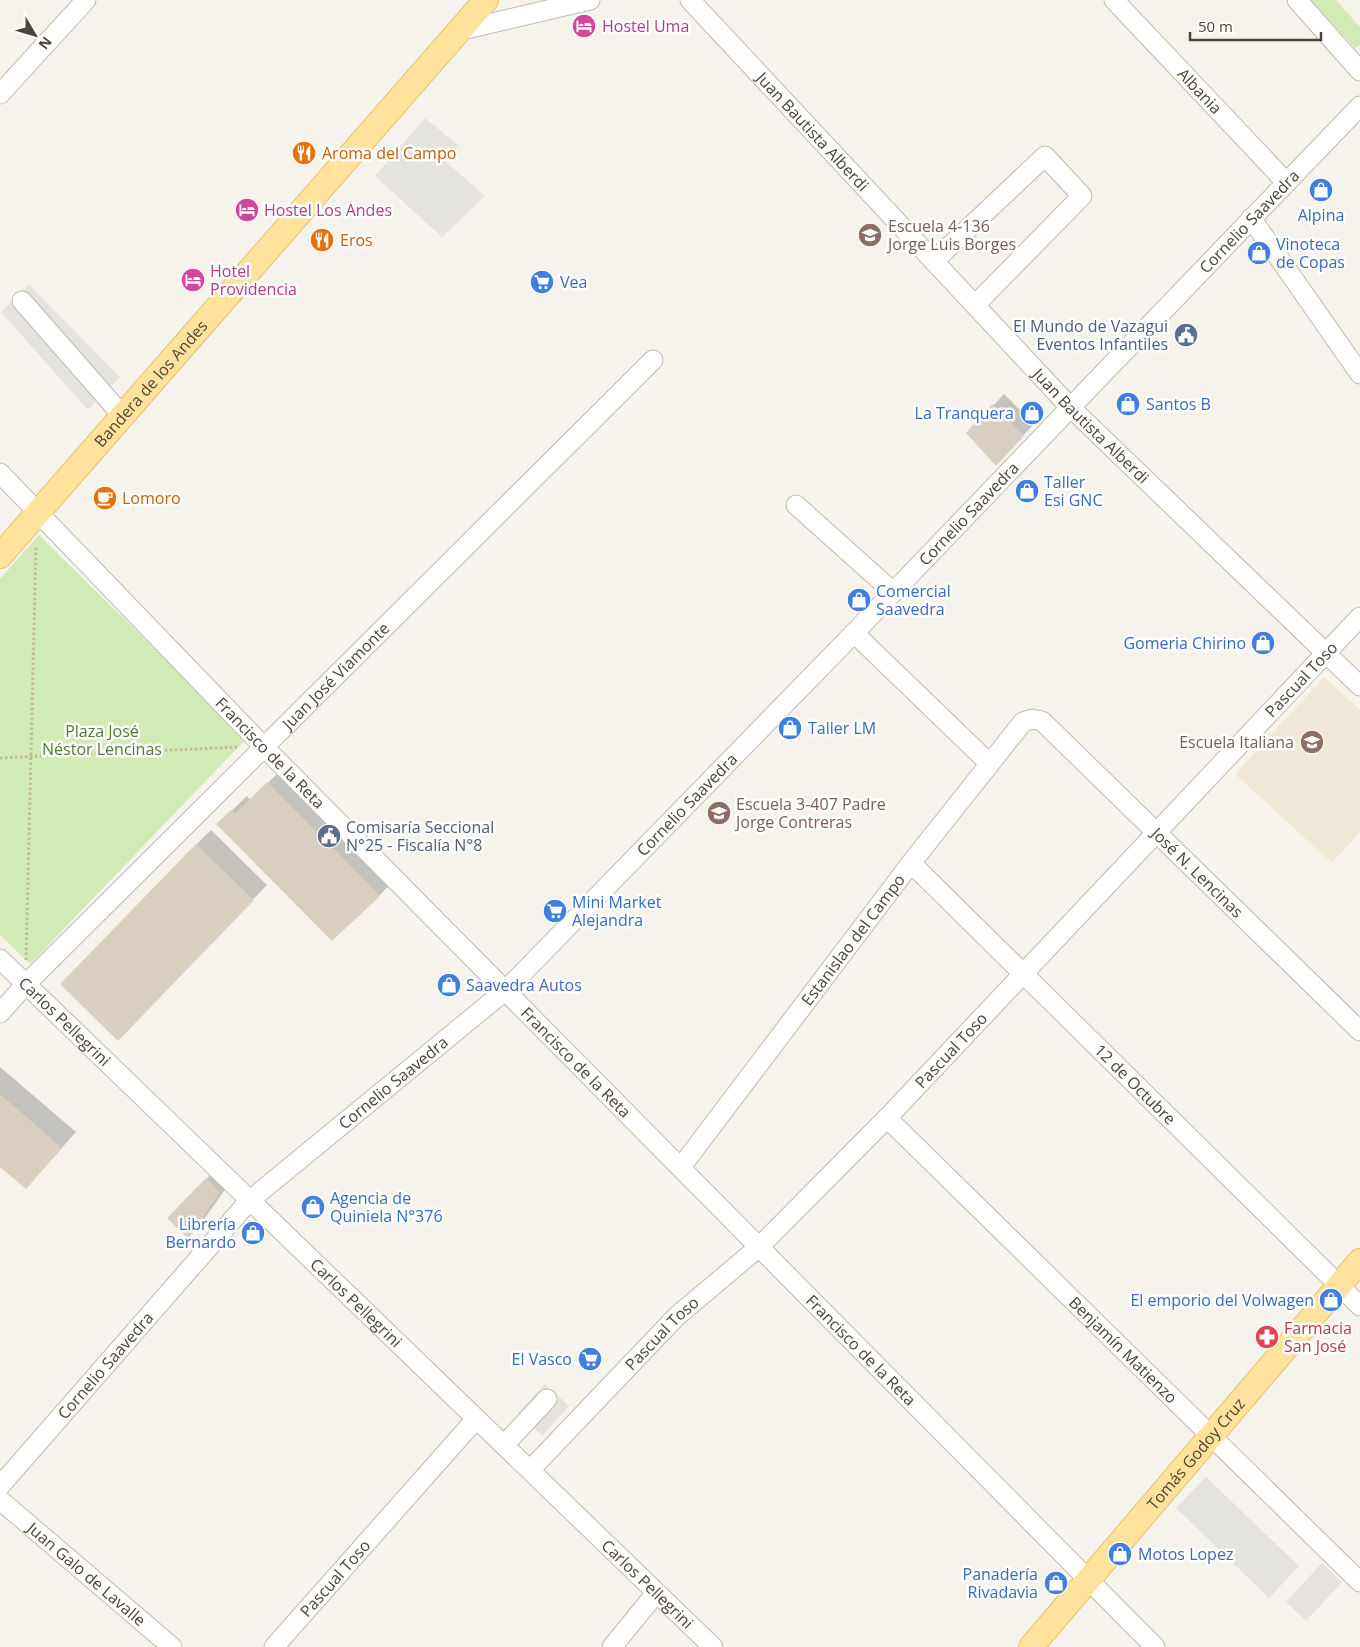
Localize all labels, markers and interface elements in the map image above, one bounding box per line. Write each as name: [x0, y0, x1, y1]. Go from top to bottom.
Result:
north arrow: [10, 10, 60, 60]
scale bar: [1190, 10, 1321, 42]
hotel icon: Hostel Uma: [571, 13, 597, 39]
place label: Hostel Uma: [602, 15, 689, 37]
text: 50 m: [1198, 16, 1233, 36]
text: N: [35, 33, 57, 54]
street label: Albania: [1173, 63, 1227, 119]
street label: Juan Bautista Alberdi: [750, 66, 874, 196]
restaurant icon: Aroma del Campo: [291, 140, 317, 166]
place label: Aroma del Campo: [322, 142, 456, 164]
street label: Cornelio Saavedra: [1194, 165, 1304, 278]
shop icon: Alpina: [1308, 177, 1334, 203]
hotel icon: Hostel Los Andes: [234, 197, 260, 223]
place label: Hostel Los Andes: [264, 199, 392, 221]
place label: Alpina: [1298, 204, 1344, 226]
place label: Escuela 4-136 Jorge Luis Borges: [886, 215, 1016, 255]
school or university icon: Escuela 4-136 Jorge Luis Borges: [857, 222, 883, 248]
restaurant icon: Eros: [309, 227, 335, 253]
place label: Eros: [340, 229, 373, 251]
place label: Vinoteca de Copas: [1276, 233, 1345, 273]
shop icon: Vinoteca de Copas: [1246, 240, 1272, 266]
place label: Hotel Providencia: [210, 260, 297, 300]
hotel icon: Hotel Providencia: [180, 267, 206, 293]
supermarket icon: Vea: [529, 269, 555, 295]
place label: Vea: [560, 271, 587, 293]
street label: Bandera de los Andes: [89, 315, 212, 452]
place label: El Mundo de Vazagui Eventos Infantiles: [1013, 315, 1168, 355]
public building icon: El Mundo de Vazagui Eventos Infantiles: [1173, 322, 1199, 348]
street label: Juan Bautista Alberdi: [1027, 362, 1154, 488]
shop icon: Santos B: [1115, 391, 1141, 417]
place label: Santos B: [1146, 393, 1211, 415]
shop icon: La Tranquera: [1019, 400, 1045, 426]
place label: La Tranquera: [915, 402, 1014, 424]
street label: Cornelio Saavedra: [914, 457, 1024, 570]
place label: Taller Esi GNC: [1044, 471, 1102, 511]
shop icon: Taller Esi GNC: [1014, 478, 1040, 504]
cafe icon: Lomoro: [92, 485, 118, 511]
place label: Lomoro: [122, 487, 181, 509]
place label: Comercial Saavedra: [876, 580, 951, 620]
shop icon: Comercial Saavedra: [846, 587, 872, 613]
street label: Juan José Viamonte: [276, 617, 394, 735]
shop icon: Gomeria Chirino: [1250, 630, 1276, 656]
place label: Gomeria Chirino: [1123, 632, 1246, 654]
street label: Pascual Toso: [1260, 637, 1342, 722]
street label: Francisco de la Reta: [211, 692, 330, 813]
shop icon: Taller LM: [777, 715, 803, 741]
place label: Taller LM: [808, 717, 876, 739]
park label: Plaza José Néstor Lencinas: [42, 720, 162, 760]
school or university icon: Escuela Italiana: [1299, 729, 1325, 755]
place label: Escuela Italiana: [1179, 731, 1294, 753]
street label: Cornelio Saavedra: [632, 748, 742, 861]
place label: Escuela 3-407 Padre Jorge Contreras: [734, 793, 886, 833]
school or university icon: Escuela 3-407 Padre Jorge Contreras: [706, 800, 732, 826]
place label: Comisaría Seccional N°25 - Fiscalía N°8: [346, 816, 494, 856]
street label: José N. Lencinas: [1145, 821, 1248, 922]
public building icon: Comisaría Seccional N°25 - Fiscalía N°8: [316, 823, 342, 849]
street label: Estanislao del Campo: [796, 869, 910, 1010]
place label: Mini Market Alejandra: [572, 891, 662, 931]
supermarket icon: Mini Market Alejandra: [542, 898, 568, 924]
street label: Carlos Pellegrini: [14, 972, 116, 1071]
shop icon: Saavedra Autos: [436, 972, 462, 998]
place label: Saavedra Autos: [466, 974, 582, 996]
street label: Francisco de la Reta: [516, 1002, 636, 1122]
street label: Pascual Toso: [910, 1008, 992, 1093]
street label: Cornelio Saavedra: [334, 1031, 453, 1134]
street label: 12 de Octubre: [1090, 1039, 1181, 1129]
place label: Agencia de Quiniela N°376: [330, 1187, 443, 1227]
shop icon: Agencia de Quiniela N°376: [300, 1194, 326, 1220]
place label: Librería Bernardo: [165, 1213, 236, 1253]
shop icon: Librería Bernardo: [240, 1220, 266, 1246]
street label: Carlos Pellegrini: [305, 1253, 407, 1352]
shop icon: El emporio del Volwagen: [1318, 1287, 1344, 1313]
place label: El emporio del Volwagen: [1130, 1289, 1314, 1311]
street label: Francisco de la Reta: [801, 1290, 921, 1410]
street label: Pascual Toso: [620, 1291, 703, 1375]
street label: Benjamín Matienzo: [1064, 1292, 1182, 1408]
street label: Cornelio Saavedra: [52, 1307, 158, 1424]
place label: Farmacia San José: [1284, 1317, 1352, 1357]
pharmacy icon: Farmacia San José: [1254, 1324, 1280, 1350]
supermarket icon: El Vasco: [577, 1346, 603, 1372]
place label: El Vasco: [512, 1348, 572, 1370]
street label: Tomás Godoy Cruz: [1142, 1393, 1250, 1514]
street label: Juan Galo de Lavalle: [21, 1516, 151, 1631]
street label: Carlos Pellegrini: [597, 1534, 698, 1633]
street label: Pascual Toso: [295, 1535, 375, 1622]
shop icon: Motos Lopez: [1107, 1541, 1133, 1567]
place label: Motos Lopez: [1138, 1543, 1233, 1565]
place label: Panadería Rivadavia: [963, 1563, 1038, 1603]
shop icon: Panadería Rivadavia: [1043, 1570, 1069, 1596]

